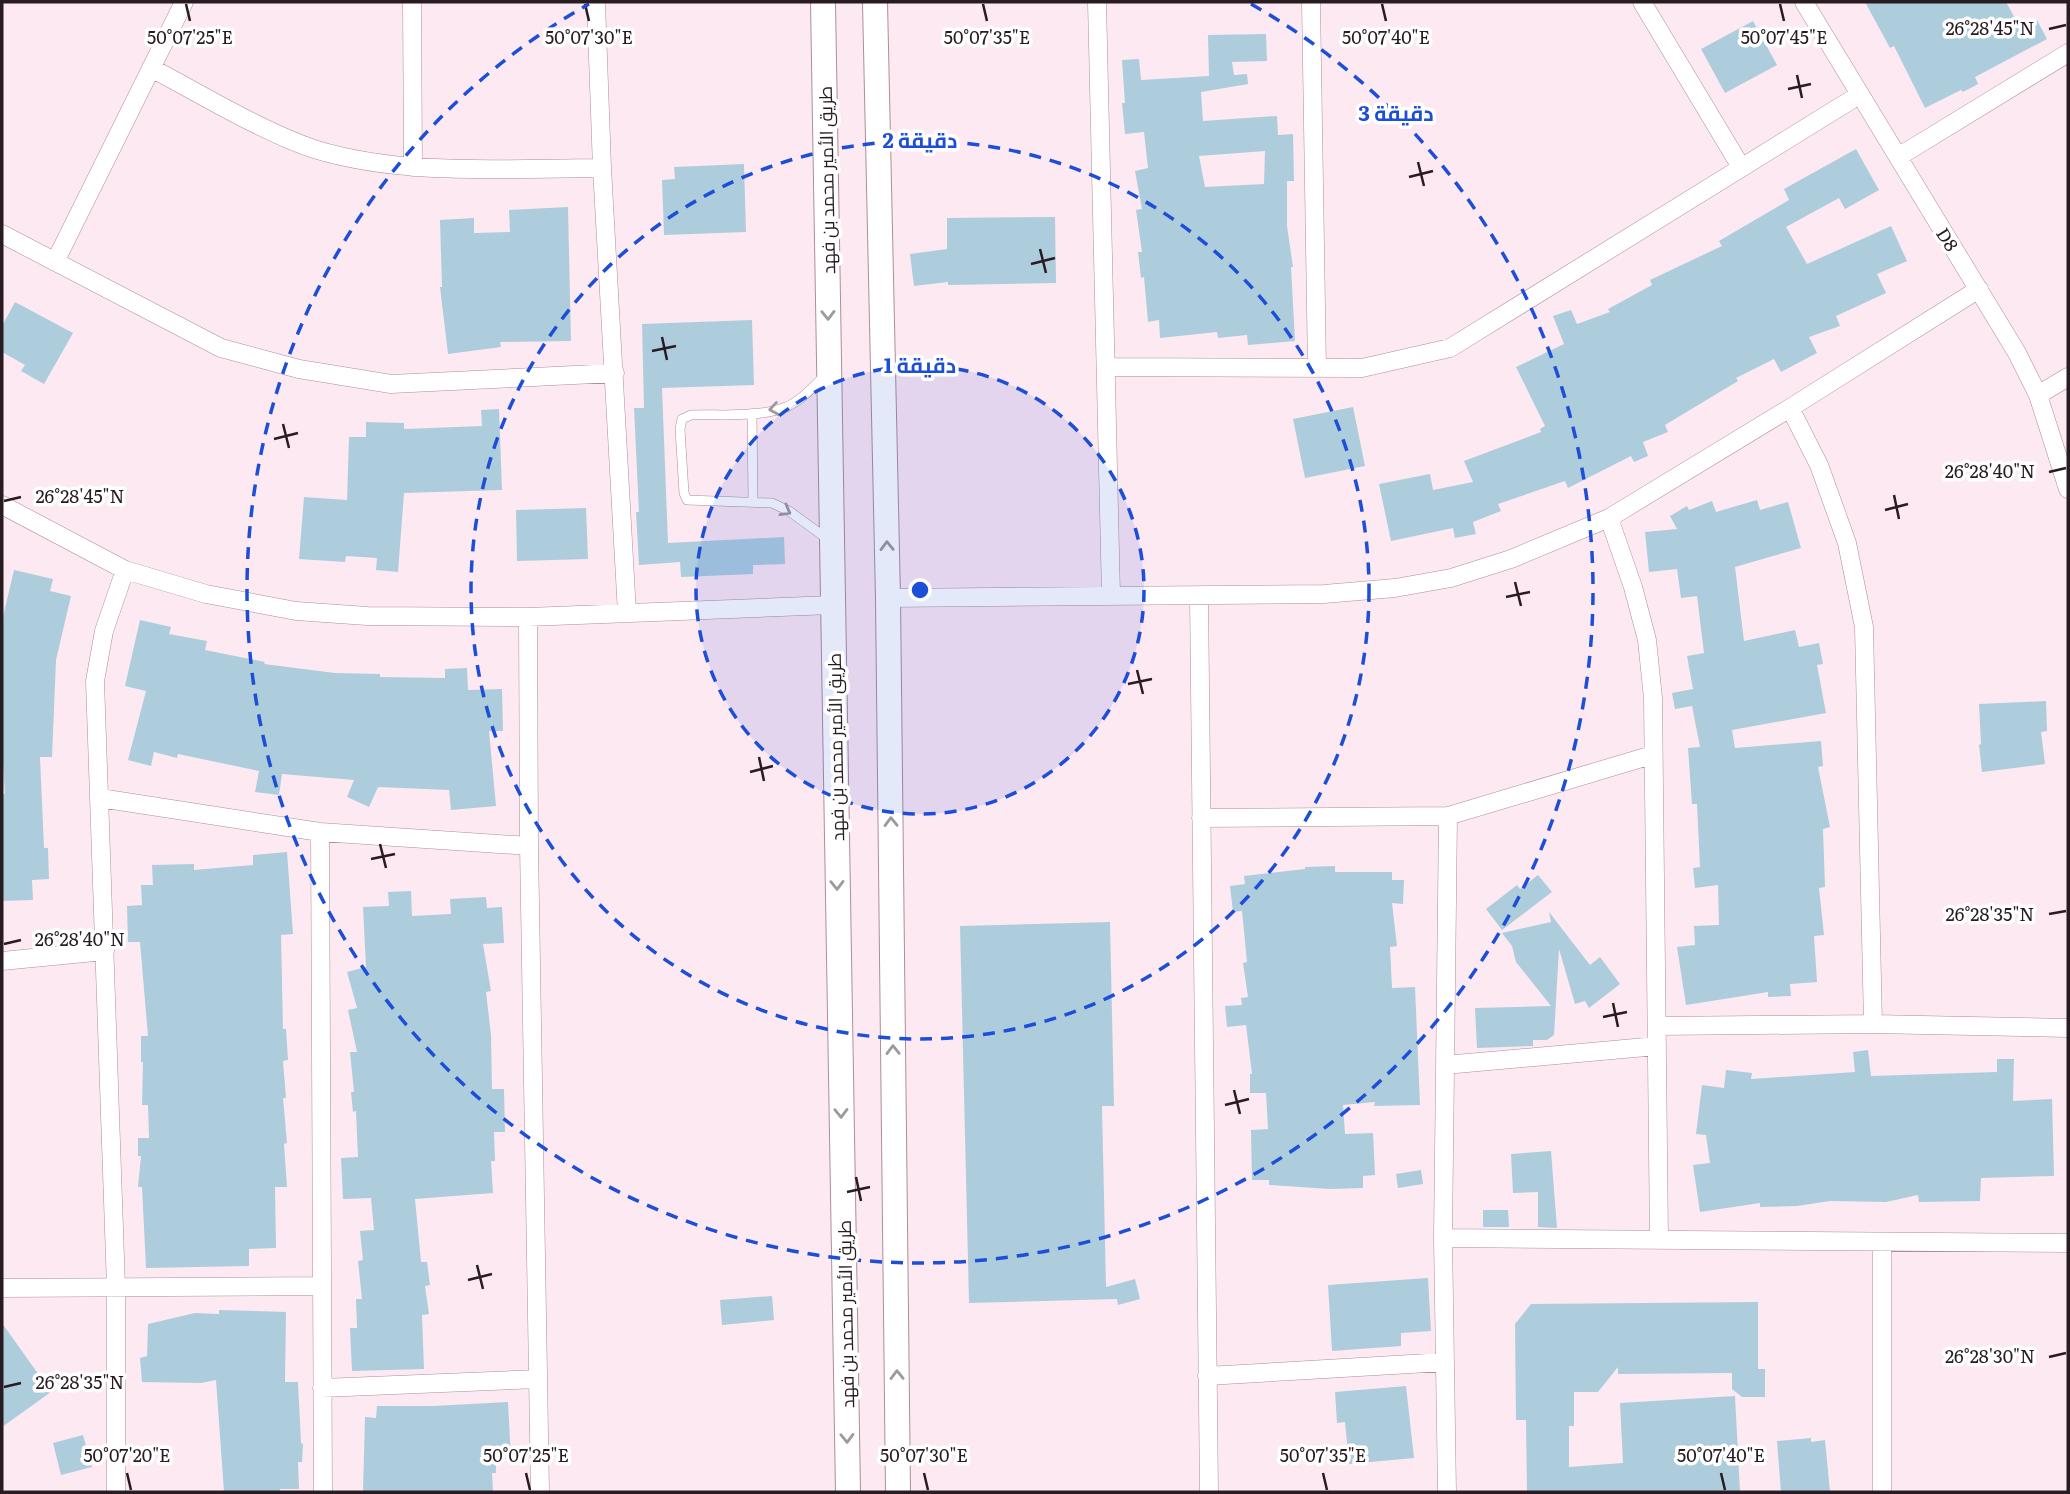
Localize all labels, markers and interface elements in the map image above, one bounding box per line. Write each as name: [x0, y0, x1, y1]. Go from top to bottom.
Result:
text: 26°28'45"N: [1945, 14, 2035, 41]
text: 50°07'25"E: [147, 23, 233, 50]
text: 50°07'30"E: [545, 23, 633, 50]
text: 50°07'35"E: [944, 23, 1030, 50]
text: 50°07'40"E: [1342, 23, 1430, 50]
text: 50°07'45"E: [1741, 23, 1827, 50]
street label: طريق الأمير محمد بن فهد: [811, 86, 841, 274]
text: 3 دقيقة: [1358, 96, 1434, 127]
text: 2 دقيقة: [883, 123, 957, 154]
street label: D8: [1930, 222, 1966, 256]
one-way arrow: [820, 310, 835, 321]
text: 1 دقيقة: [884, 348, 956, 379]
one-way arrow: [768, 401, 780, 416]
text: 26°28'40"N: [1945, 457, 2035, 484]
text: 26°28'45"N: [35, 482, 125, 509]
one-way arrow: [779, 503, 791, 516]
one-way arrow: [879, 540, 895, 550]
centre of rings: [908, 578, 932, 602]
street label: طريق الأمير محمد بن فهد: [820, 653, 850, 841]
one-way arrow: [883, 816, 899, 827]
one-way arrow: [829, 881, 845, 891]
text: 26°28'35"N: [1946, 900, 2034, 927]
text: 26°28'40"N: [35, 925, 125, 952]
one-way arrow: [885, 1044, 901, 1054]
one-way arrow: [834, 1108, 849, 1119]
street label: طريق الأمير محمد بن فهد: [830, 1220, 860, 1408]
text: 26°28'30"N: [1945, 1342, 2035, 1369]
text: 26°28'35"N: [36, 1368, 124, 1395]
one-way arrow: [889, 1369, 905, 1380]
one-way arrow: [839, 1434, 855, 1444]
text: 50°07'20"E: [83, 1441, 171, 1468]
text: 50°07'25"E: [483, 1441, 569, 1468]
text: 50°07'30"E: [880, 1441, 968, 1468]
text: 50°07'35"E: [1280, 1441, 1366, 1468]
text: 50°07'40"E: [1677, 1441, 1765, 1468]

